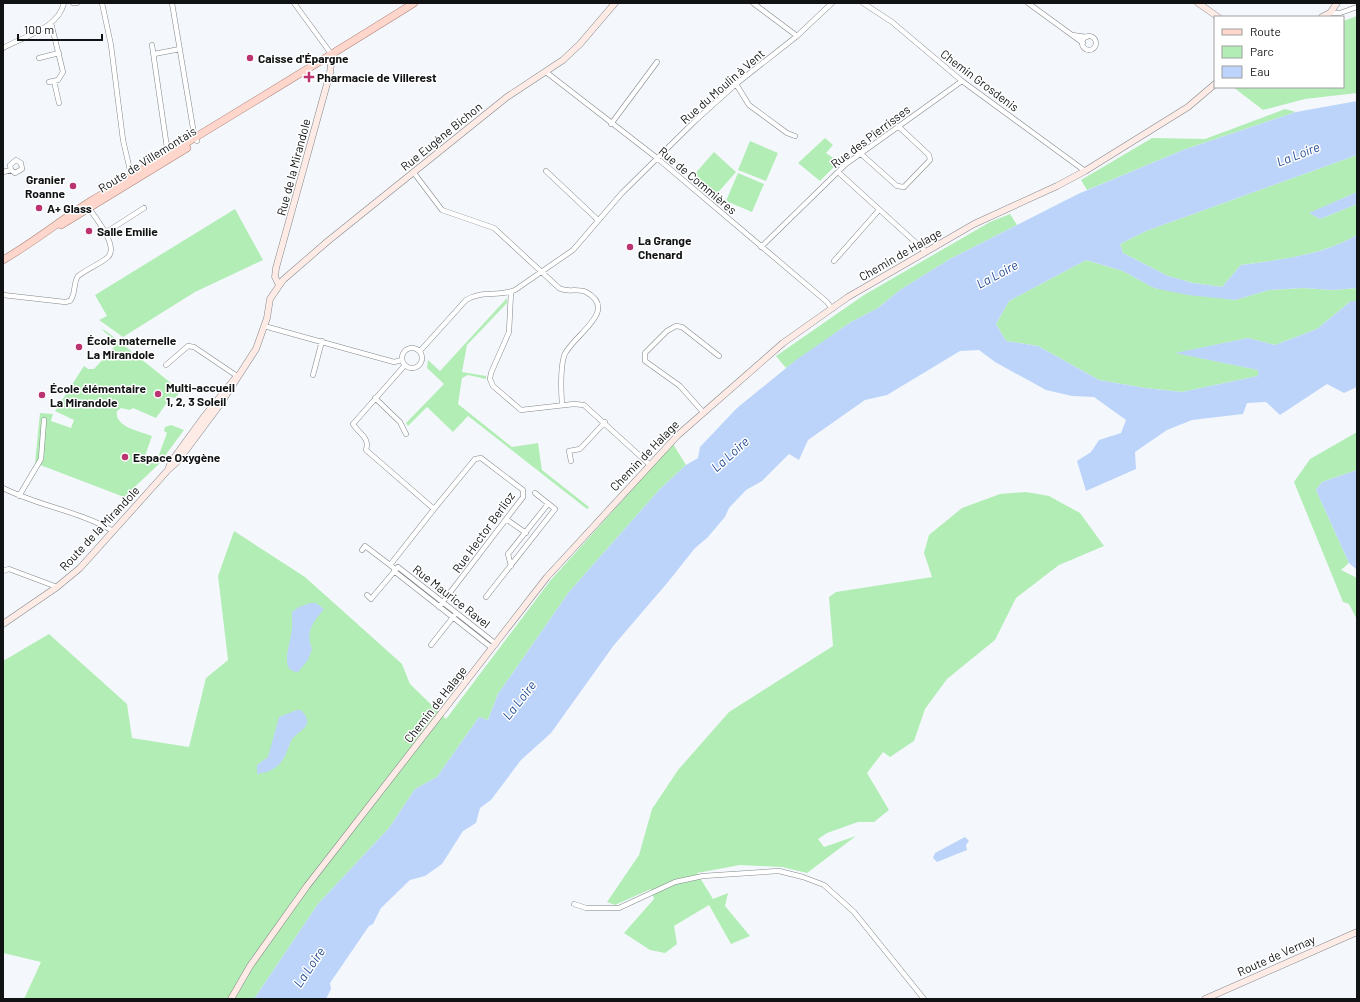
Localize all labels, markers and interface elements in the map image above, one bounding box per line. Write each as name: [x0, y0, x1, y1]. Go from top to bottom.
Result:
scale bar: [18, 16, 102, 42]
legend: [1214, 16, 1344, 88]
text: 100 m: [24, 22, 54, 36]
text: Route: [1250, 24, 1281, 38]
text: Parc: [1250, 44, 1274, 58]
street label: Rue du Moulin à Vent: [677, 46, 767, 126]
street label: Chemin Grosdenis: [938, 46, 1022, 114]
place label: Caisse d'Épargne: [258, 51, 349, 65]
marker: Caisse d'Épargne: [245, 53, 255, 63]
text: Eau: [1250, 64, 1270, 78]
place label: Pharmacie de Villerest: [317, 70, 437, 84]
marker: Pharmacie de Villerest: [304, 72, 314, 82]
street label: Rue Eugène Bichon: [398, 99, 484, 173]
street label: Rue des Pierrisses: [828, 102, 912, 170]
street label: Rue de la Mirandole: [273, 117, 313, 217]
street label: Route de Villemontais: [95, 123, 199, 195]
water label: La Loire: [1274, 138, 1322, 170]
street label: Rue de Commières: [656, 143, 740, 217]
place label: Granier Roanne: [25, 172, 65, 200]
marker: Granier Roanne: [68, 181, 78, 191]
place label: A+ Glass: [47, 201, 92, 215]
marker: A+ Glass: [34, 203, 44, 213]
place label: Salle Emilie: [97, 224, 158, 238]
street label: Chemin de Halage: [856, 225, 944, 283]
marker: Salle Emilie: [84, 226, 94, 236]
place label: La Grange Chenard: [638, 233, 692, 261]
marker: La Grange Chenard: [625, 242, 635, 252]
water label: La Loire: [973, 256, 1021, 292]
place label: École maternelle La Mirandole: [87, 333, 177, 361]
marker: École maternelle La Mirandole: [74, 342, 84, 352]
place label: Multi-accueil 1, 2, 3 Soleil: [166, 380, 235, 408]
place label: École élémentaire La Mirandole: [50, 381, 146, 409]
marker: Multi-accueil 1, 2, 3 Soleil: [153, 389, 163, 399]
marker: École élémentaire La Mirandole: [37, 390, 47, 400]
street label: Chemin de Halage: [607, 417, 681, 493]
water label: La Loire: [708, 433, 752, 475]
place label: Espace Oxygène: [133, 450, 221, 464]
marker: Espace Oxygène: [120, 452, 130, 462]
street label: Route de la Mirandole: [56, 483, 142, 573]
street label: Rue Hector Berlioz: [449, 489, 517, 575]
street label: Rue Maurice Ravel: [411, 561, 493, 631]
street label: Chemin de Halage: [401, 663, 469, 745]
water label: La Loire: [499, 677, 539, 723]
street label: Route de Vernay: [1235, 931, 1318, 978]
water label: La Loire: [290, 944, 328, 990]

